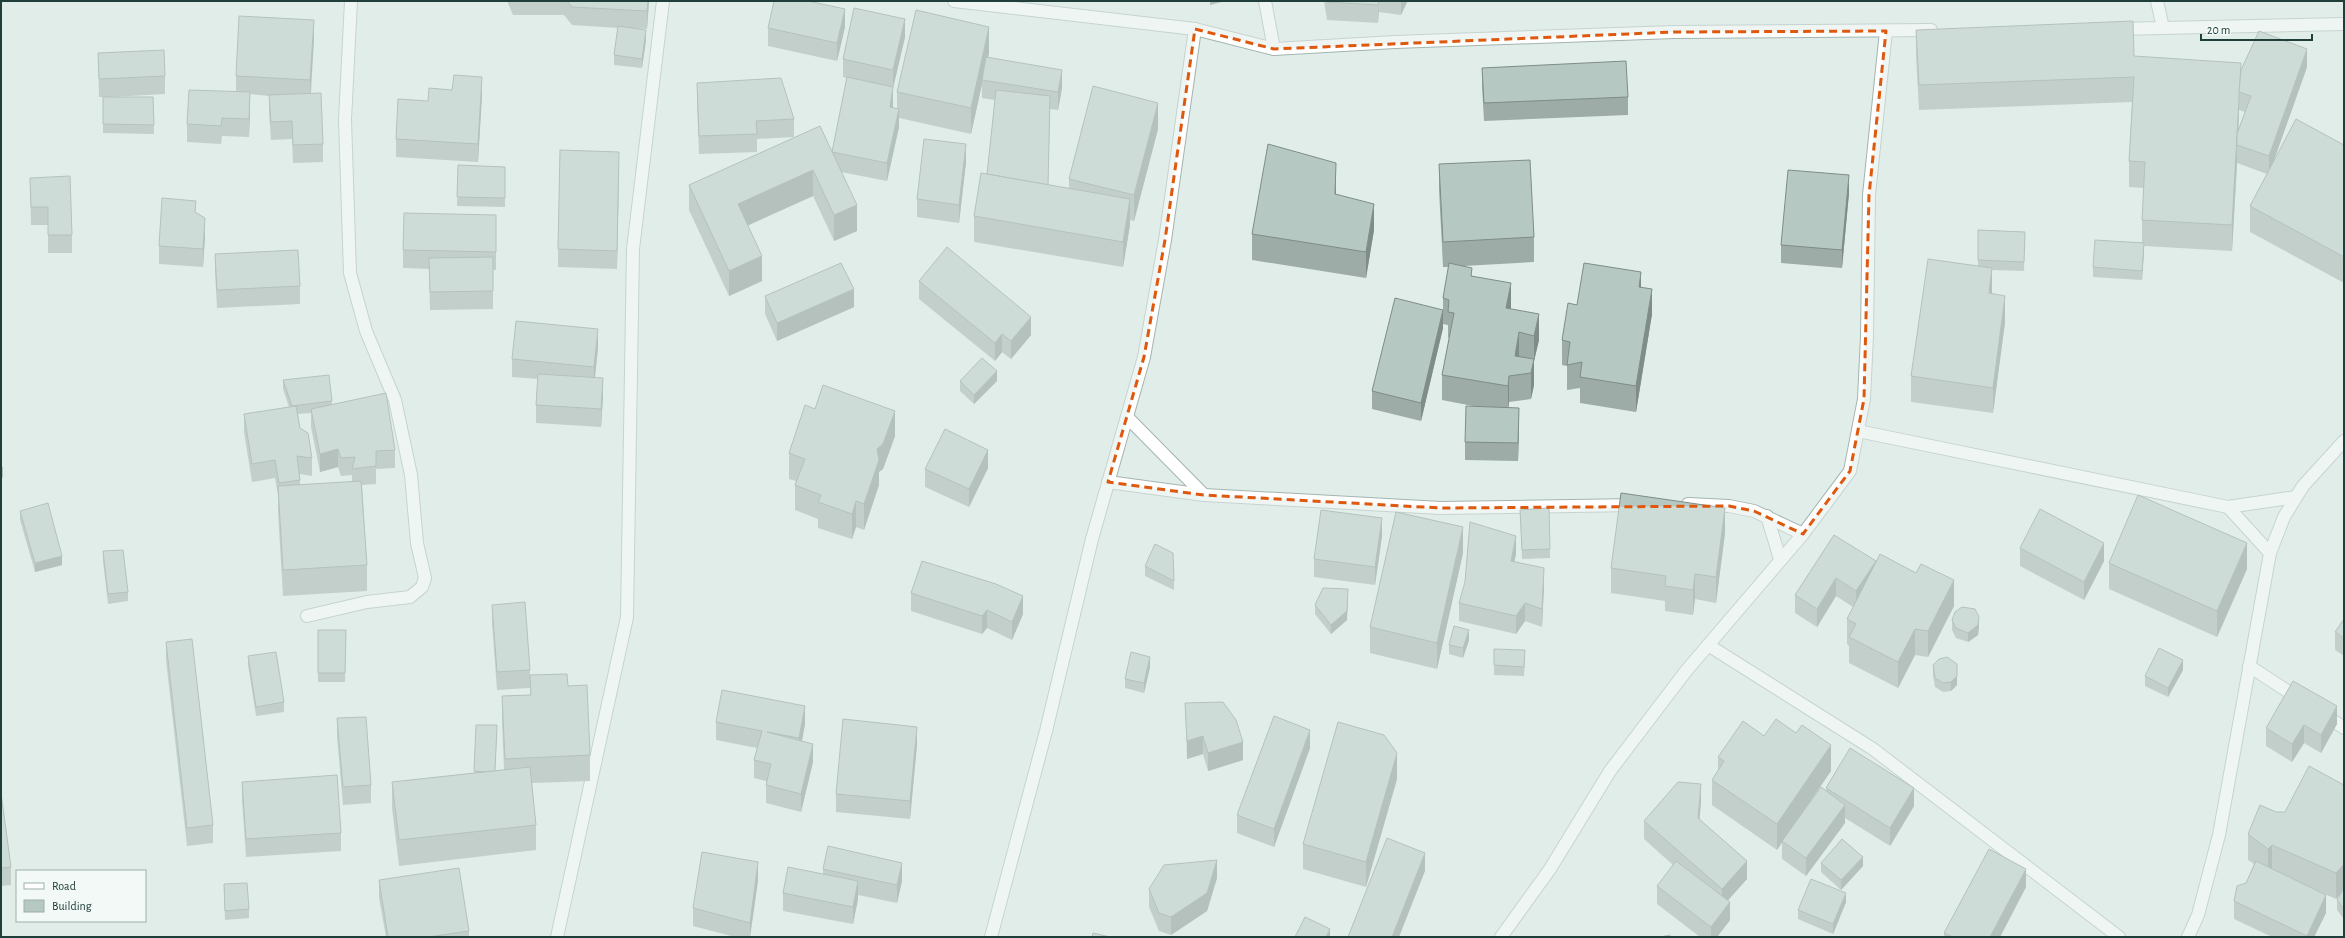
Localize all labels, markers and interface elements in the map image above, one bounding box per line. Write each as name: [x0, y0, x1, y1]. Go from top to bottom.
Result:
scale bar: [2201, 16, 2312, 42]
text: 20 m: [2207, 24, 2230, 36]
legend: [16, 870, 146, 922]
text: Road: [52, 880, 76, 892]
text: Building: [52, 900, 92, 912]

